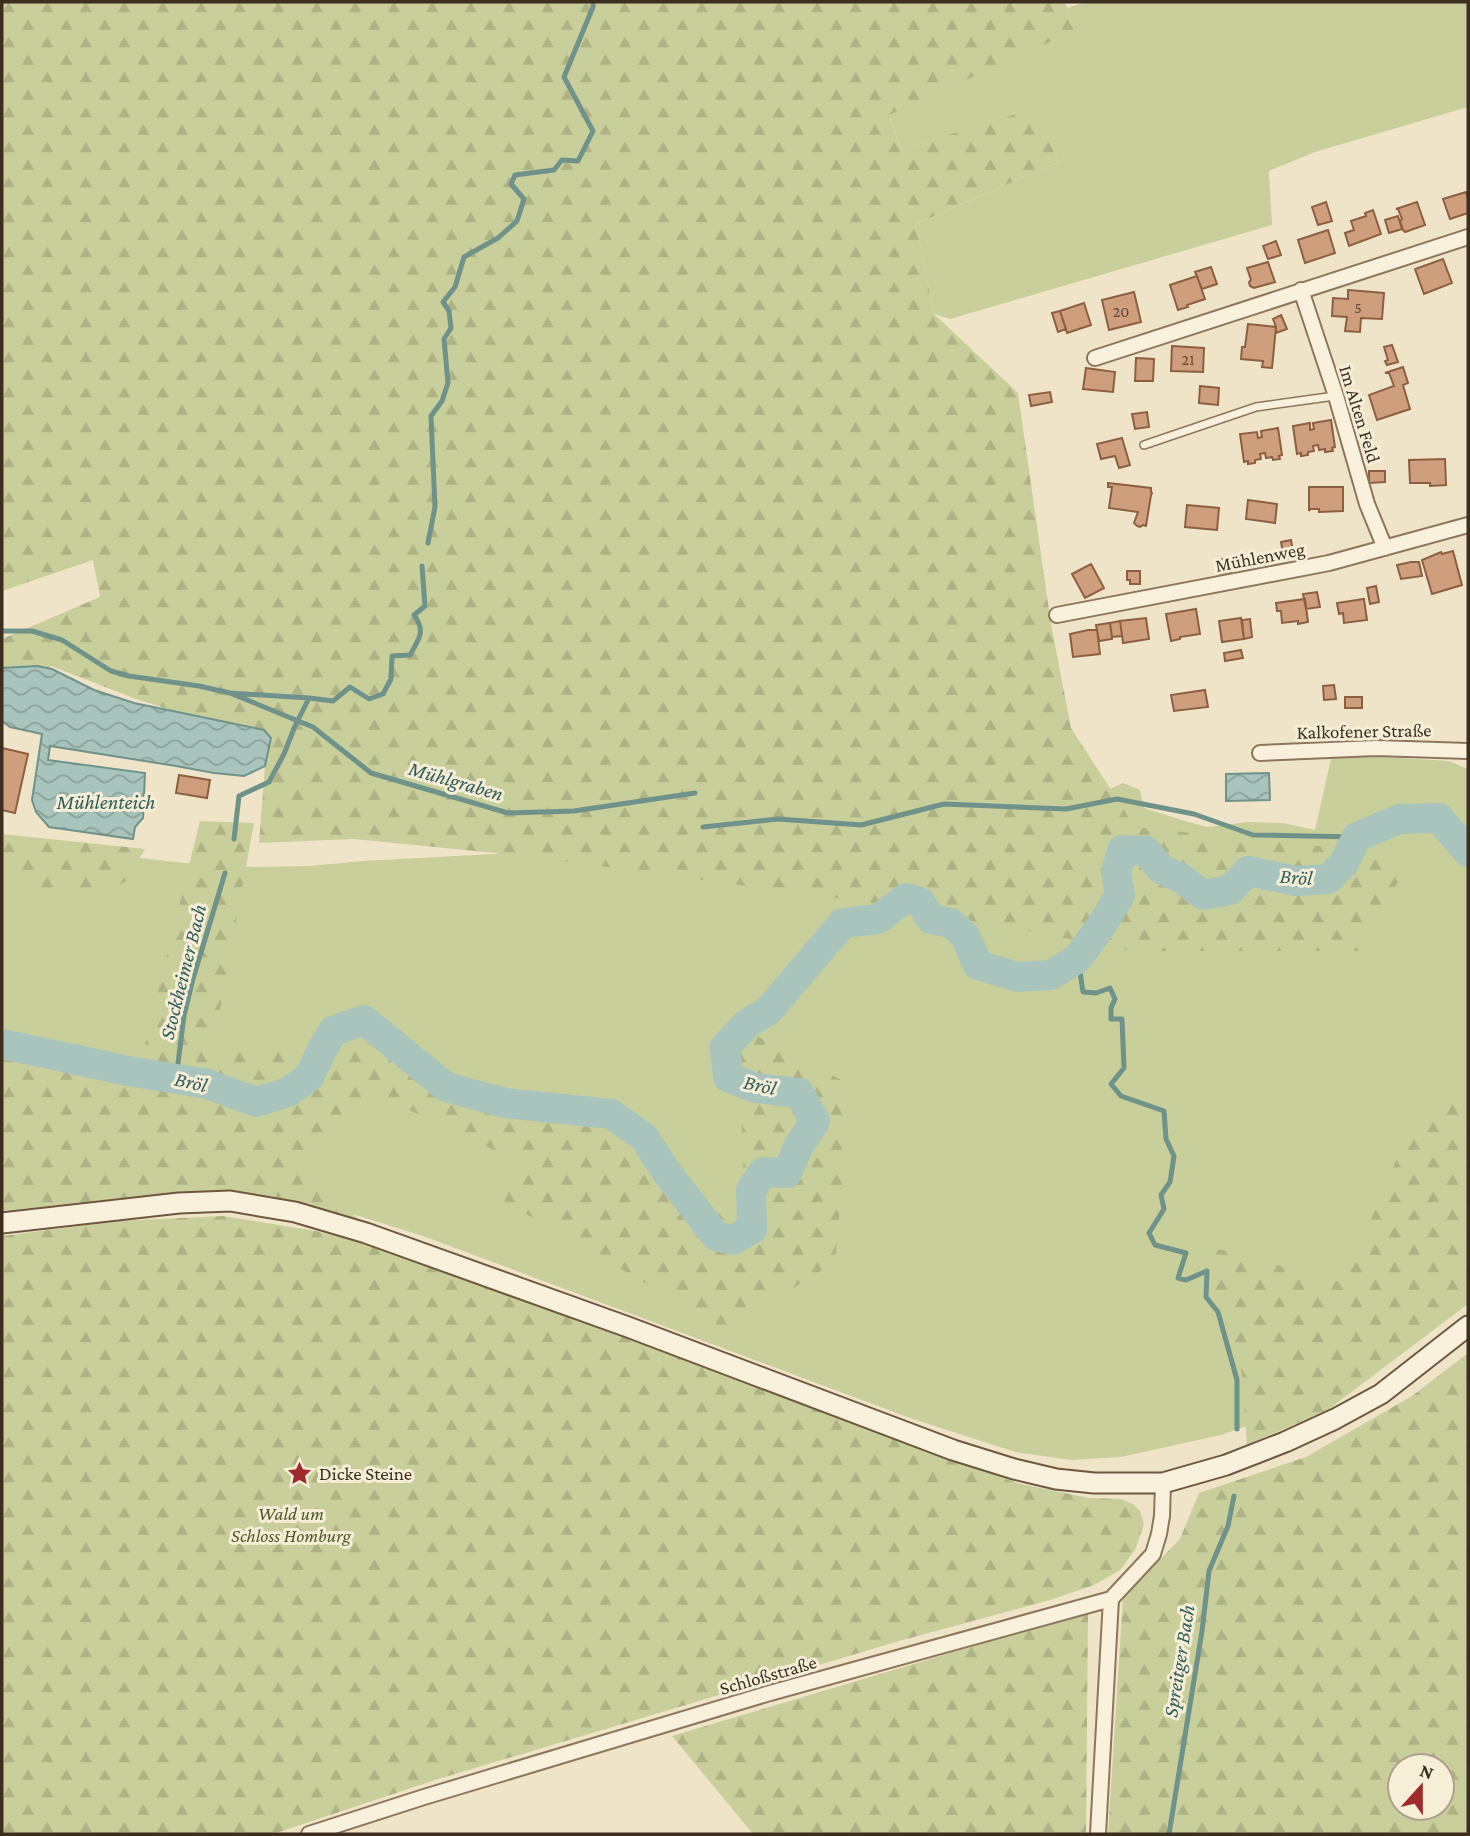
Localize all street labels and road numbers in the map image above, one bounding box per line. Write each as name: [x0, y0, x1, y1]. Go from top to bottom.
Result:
street label: Im Alten Feld: [1335, 363, 1385, 465]
street label: Mühlenweg: [1213, 538, 1307, 576]
street label: Kalkofener Straße: [1296, 719, 1432, 743]
street label: Schloßstraße: [717, 1651, 819, 1699]

